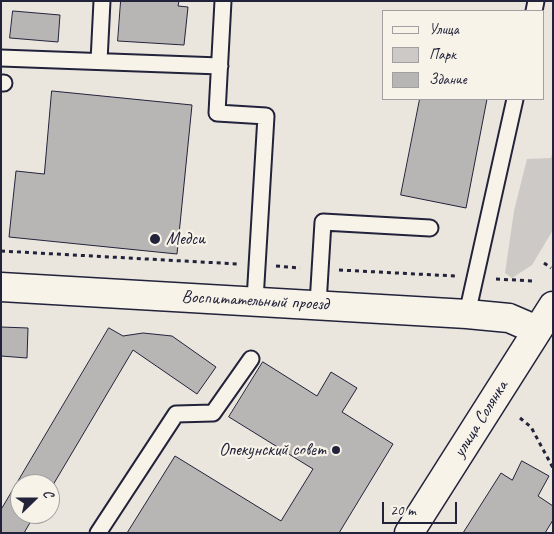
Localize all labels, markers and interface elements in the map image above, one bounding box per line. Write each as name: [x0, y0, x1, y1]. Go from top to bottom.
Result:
legend: [382, 10, 544, 100]
text: Улица: [429, 20, 459, 39]
text: Парк: [429, 45, 456, 64]
text: Здание: [429, 70, 467, 89]
place label: Медси: [166, 228, 205, 250]
marker: Медси: [148, 232, 162, 246]
street label: Воспитательный проезд: [181, 286, 329, 316]
street label: улица Солянка: [449, 377, 513, 461]
place label: Опекунский совет: [219, 439, 326, 461]
marker: Опекунский совет: [330, 444, 342, 456]
north arrow: [10, 474, 60, 524]
text: С: [39, 487, 58, 500]
scale bar: [384, 492, 459, 524]
text: 20 m: [390, 501, 416, 520]

